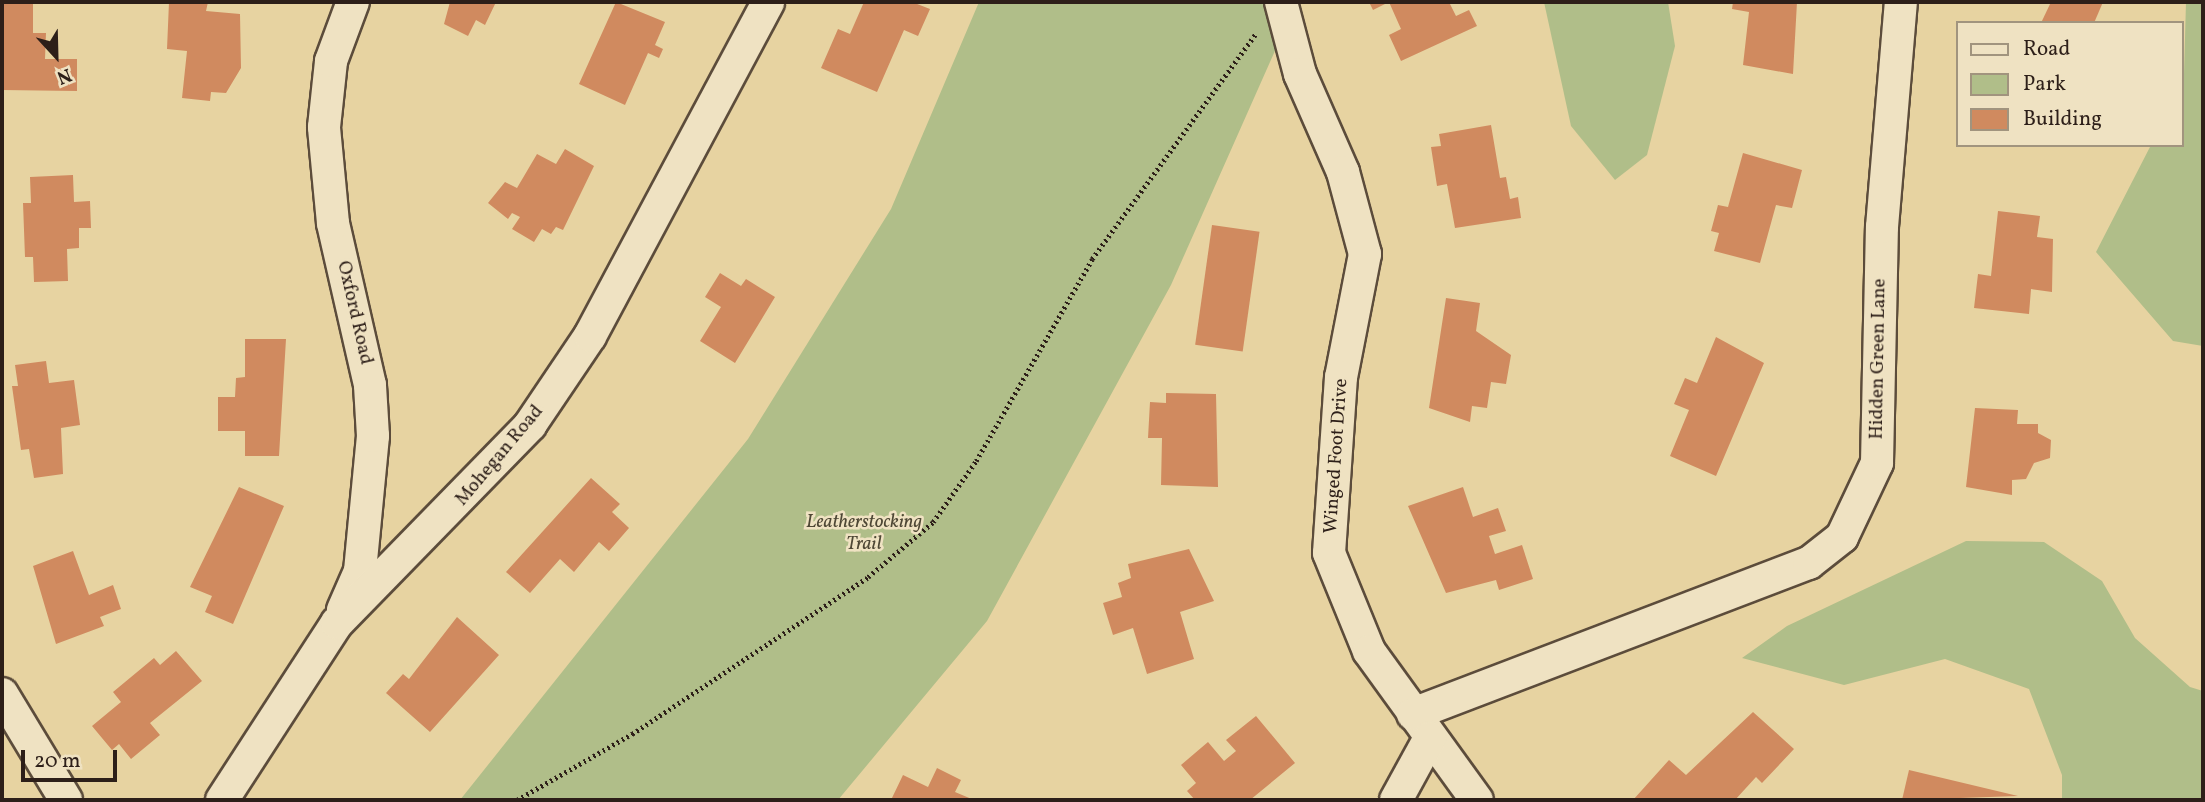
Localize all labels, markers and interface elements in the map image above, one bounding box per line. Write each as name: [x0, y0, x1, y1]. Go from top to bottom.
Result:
north arrow: [21, 21, 91, 91]
legend: [1956, 21, 2184, 147]
text: Road: [2023, 35, 2070, 64]
text: N: [53, 61, 75, 90]
text: Park: [2023, 70, 2066, 99]
text: Building: [2023, 105, 2102, 134]
street label: Oxford Road: [331, 259, 377, 367]
street label: Hidden Green Lane: [1866, 278, 1892, 440]
street label: Winged Foot Drive: [1320, 378, 1354, 534]
street label: Mohegan Road: [451, 401, 549, 511]
park label: Leatherstocking Trail: [806, 512, 922, 556]
scale bar: [24, 736, 121, 780]
text: 20 m: [34, 747, 80, 776]

